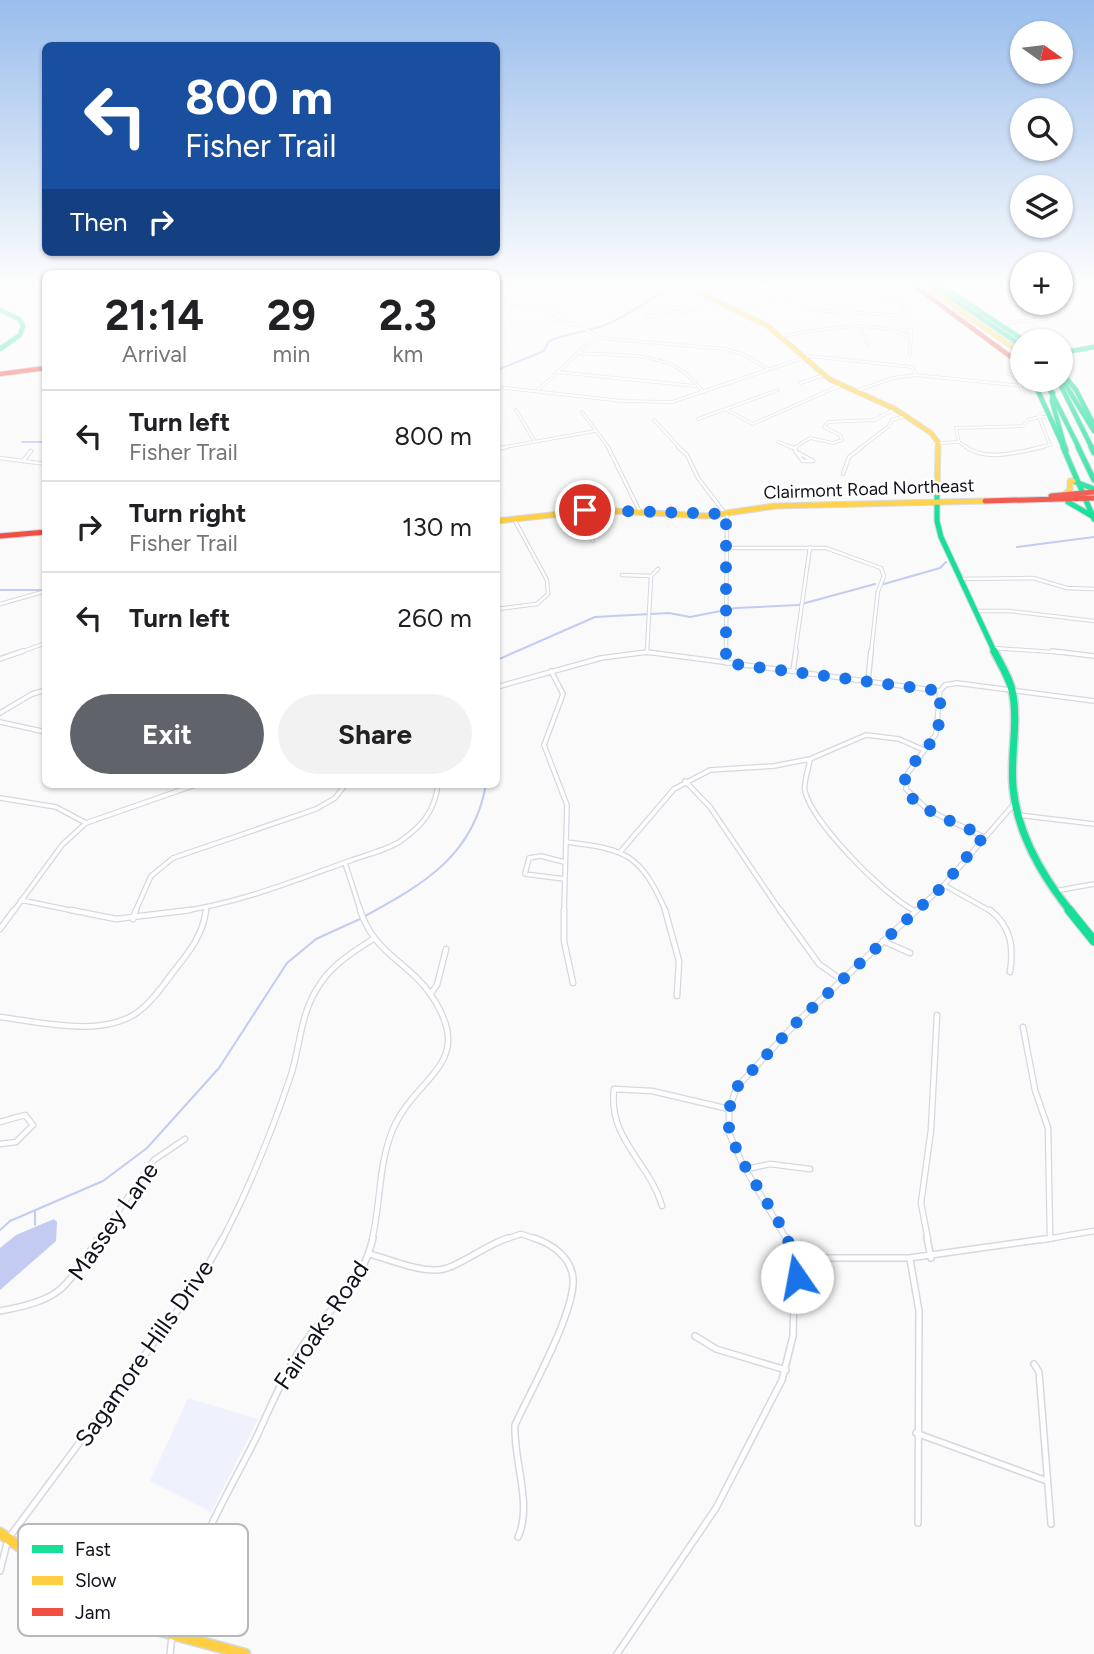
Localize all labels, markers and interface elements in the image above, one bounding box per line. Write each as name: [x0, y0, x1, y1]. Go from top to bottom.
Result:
north arrow: [1010, 21, 1073, 84]
map controls: [1010, 21, 1073, 392]
text: 800 m: [185, 67, 333, 126]
icon: left: [70, 70, 161, 161]
button: search: [1010, 98, 1073, 161]
text: Fisher Trail: [185, 127, 337, 165]
button: layers: [1010, 175, 1073, 238]
icon: right: [142, 203, 180, 241]
text: Then: [70, 206, 128, 238]
button: +: [1010, 252, 1073, 315]
text: 21:14: [105, 290, 204, 341]
text: 29: [267, 290, 316, 341]
text: 2.3: [379, 290, 437, 341]
button: −: [1010, 329, 1073, 392]
text: Arrival: [122, 340, 187, 368]
text: min: [273, 340, 310, 368]
text: km: [393, 340, 423, 368]
text: Turn left: [129, 406, 230, 438]
icon: left: [70, 417, 108, 455]
text: 800 m: [394, 420, 472, 452]
text: Fisher Trail: [129, 438, 238, 466]
street label: Clairmont Road Northeast: [763, 474, 975, 504]
pin: [555, 480, 615, 540]
icon: arrive: [566, 491, 604, 529]
text: Turn right: [129, 497, 246, 529]
icon: right: [70, 508, 108, 546]
text: 130 m: [402, 511, 472, 543]
text: Fisher Trail: [129, 529, 238, 557]
icon: left: [70, 599, 108, 637]
text: Turn left: [129, 602, 230, 634]
text: 260 m: [398, 602, 472, 634]
button: Exit: [70, 694, 264, 774]
button: Share: [278, 694, 472, 774]
street label: Massey Lane: [62, 1156, 164, 1286]
position arrow: [760, 1240, 834, 1314]
street label: Sagamore Hills Drive: [69, 1254, 219, 1452]
street label: Fairoaks Road: [267, 1255, 375, 1395]
legend: [18, 1524, 248, 1636]
text: Fast: [75, 1538, 111, 1561]
text: Slow: [75, 1569, 117, 1592]
text: Jam: [75, 1601, 111, 1624]

